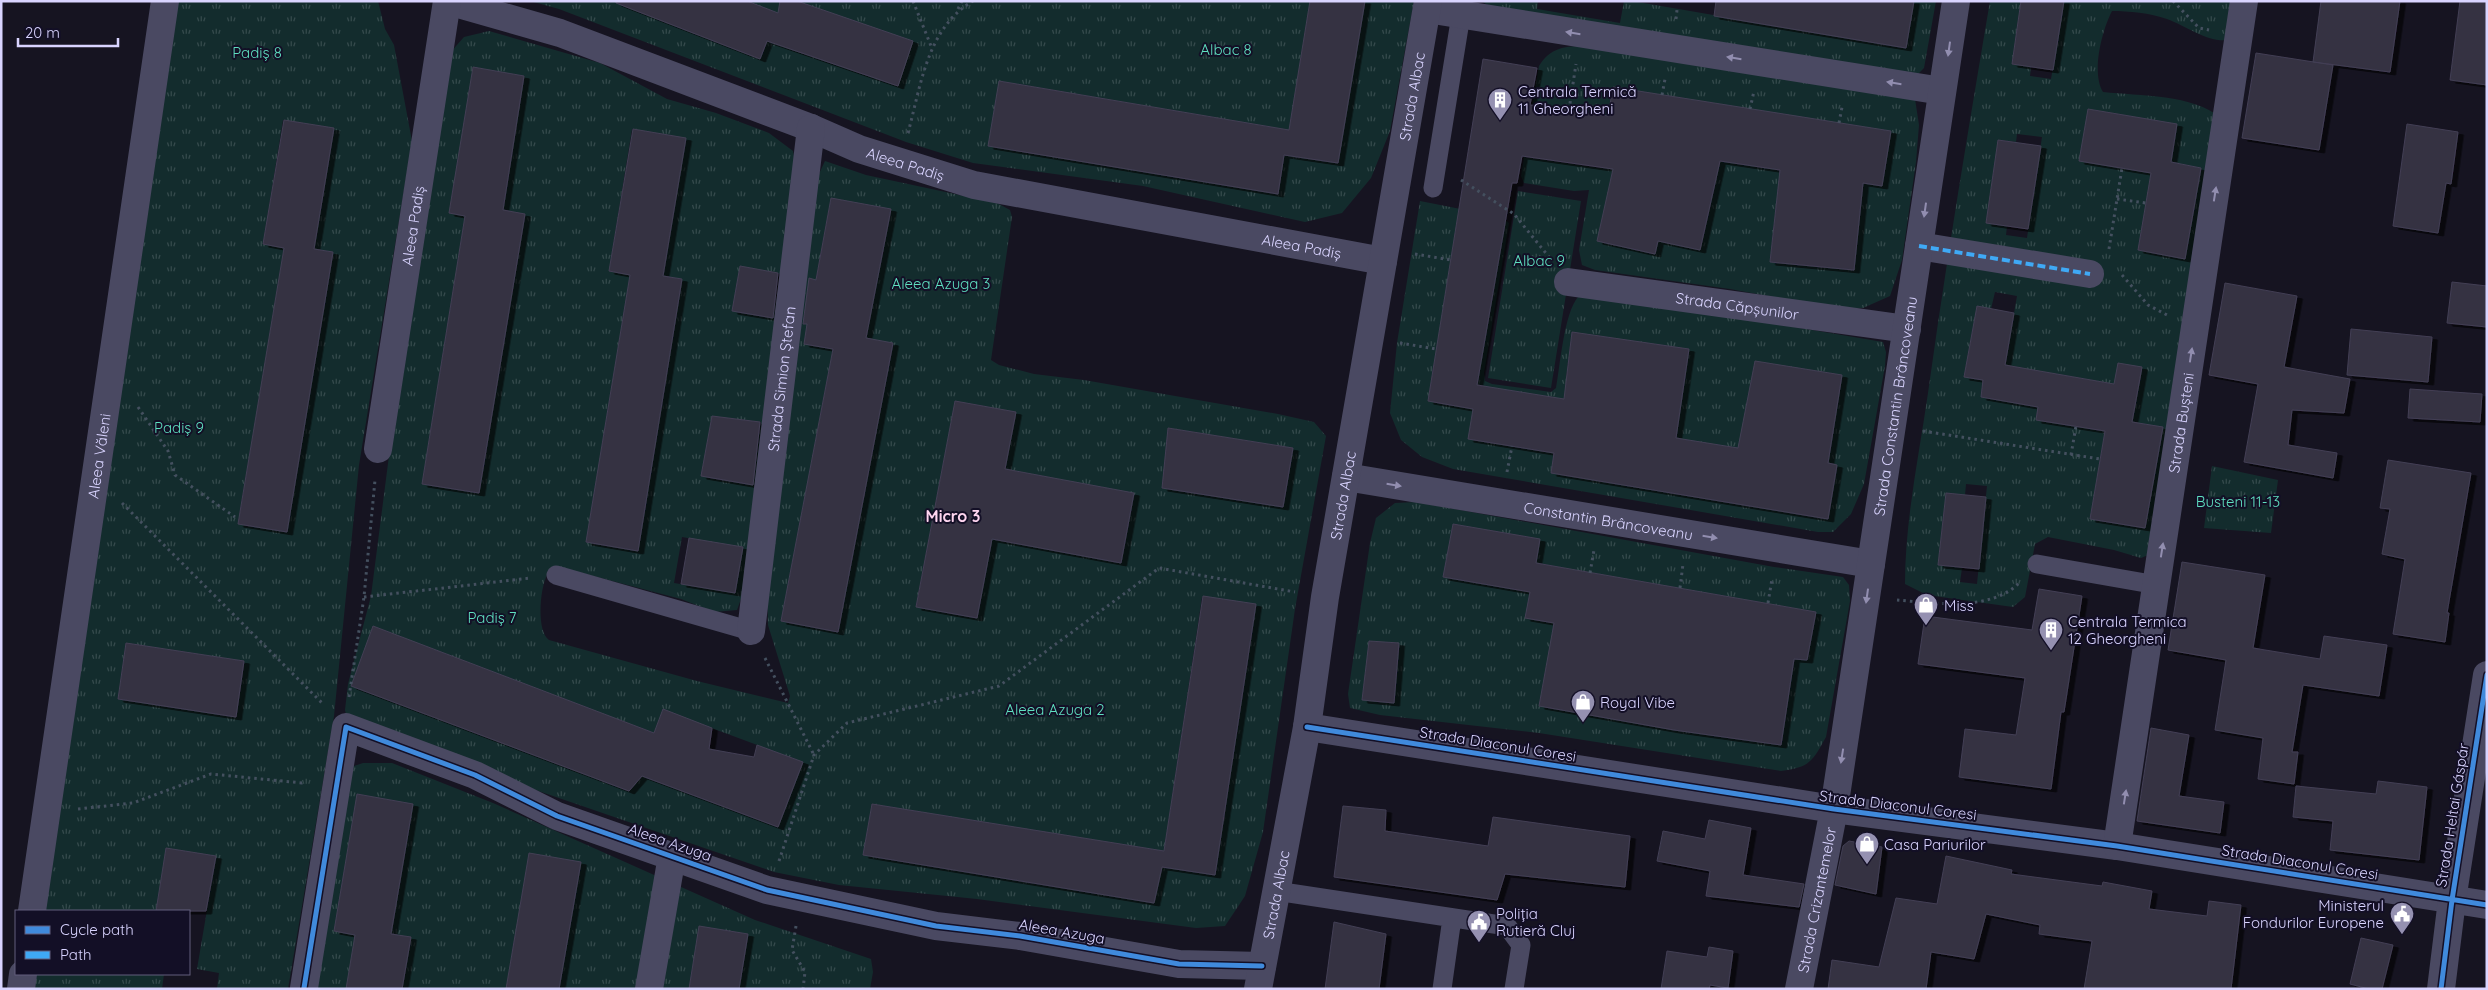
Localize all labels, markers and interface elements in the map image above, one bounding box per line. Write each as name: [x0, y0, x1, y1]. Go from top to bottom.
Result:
scale bar: [18, 15, 118, 47]
text: 20 m: [25, 23, 60, 42]
one-way arrow: [1565, 28, 1581, 36]
park label: Albac 8: [1200, 40, 1252, 59]
one-way arrow: [1944, 42, 1952, 58]
park label: Padiș 8: [232, 43, 282, 62]
street label: Strada Albac: [1395, 50, 1429, 142]
one-way arrow: [1725, 54, 1741, 62]
one-way arrow: [1886, 79, 1902, 87]
place label: Centrala Termică 11 Gheorgheni: [1518, 82, 1637, 118]
building icon: Centrala Termică 11 Gheorgheni: [1487, 87, 1513, 121]
street label: Aleea Padiș: [864, 142, 947, 185]
street label: Aleea Padiș: [397, 184, 428, 267]
one-way arrow: [2212, 186, 2220, 202]
one-way arrow: [1920, 203, 1928, 219]
street label: Aleea Padiș: [1260, 229, 1343, 263]
park label: Albac 9: [1513, 251, 1565, 270]
park label: Aleea Azuga 3: [892, 274, 991, 293]
street label: Strada Căpșunilor: [1675, 288, 1800, 323]
street label: Strada Constantin Brâncoveanu: [1869, 295, 1921, 517]
street label: Strada Simion Ștefan: [763, 305, 799, 452]
one-way arrow: [2188, 347, 2196, 363]
street label: Strada Bușteni: [2164, 371, 2198, 474]
street label: Aleea Văleni: [83, 412, 114, 500]
park label: Padiș 9: [154, 418, 204, 437]
street label: Strada Albac: [1326, 449, 1360, 541]
one-way arrow: [1387, 481, 1403, 489]
park label: Busteni 11-13: [2196, 492, 2280, 511]
street label: Constantin Brâncoveanu: [1522, 497, 1694, 544]
district label: Micro 3: [926, 506, 980, 526]
one-way arrow: [1702, 533, 1718, 541]
one-way arrow: [2158, 542, 2166, 558]
one-way arrow: [1863, 588, 1871, 604]
shop icon: Miss: [1913, 592, 1939, 626]
place label: Miss: [1944, 596, 1974, 615]
park label: Padiș 7: [467, 608, 517, 627]
place label: Centrala Termica 12 Gheorgheni: [2068, 612, 2187, 648]
building icon: Centrala Termica 12 Gheorgheni: [2038, 617, 2064, 651]
shop icon: Royal Vibe: [1570, 689, 1596, 723]
place label: Royal Vibe: [1600, 693, 1675, 712]
park label: Aleea Azuga 2: [1005, 700, 1105, 719]
street label: Strada Diaconul Coresi: [1418, 722, 1578, 766]
street label: Strada Heltai Gáspár: [2431, 742, 2473, 888]
one-way arrow: [1838, 749, 1846, 765]
street label: Strada Diaconul Coresi: [1818, 786, 1978, 824]
one-way arrow: [2121, 789, 2129, 805]
street label: Aleea Azuga: [626, 819, 714, 865]
street label: Strada Crizantemelor: [1793, 825, 1840, 974]
shop icon: Casa Pariurilor: [1854, 831, 1880, 865]
place label: Casa Pariurilor: [1884, 835, 1986, 854]
street label: Strada Diaconul Coresi: [2220, 840, 2380, 884]
street label: Strada Albac: [1258, 849, 1293, 940]
place label: Ministerul Fondurilor Europene: [2243, 896, 2384, 932]
public building icon: Ministerul Fondurilor Europene: [2389, 901, 2415, 935]
place label: Poliția Rutieră Cluj: [1496, 904, 1576, 940]
public building icon: Poliția Rutieră Cluj: [1466, 909, 1492, 943]
legend: [15, 910, 190, 975]
street label: Aleea Azuga: [1018, 914, 1106, 948]
text: Cycle path: [60, 920, 134, 939]
text: Path: [60, 945, 92, 964]

